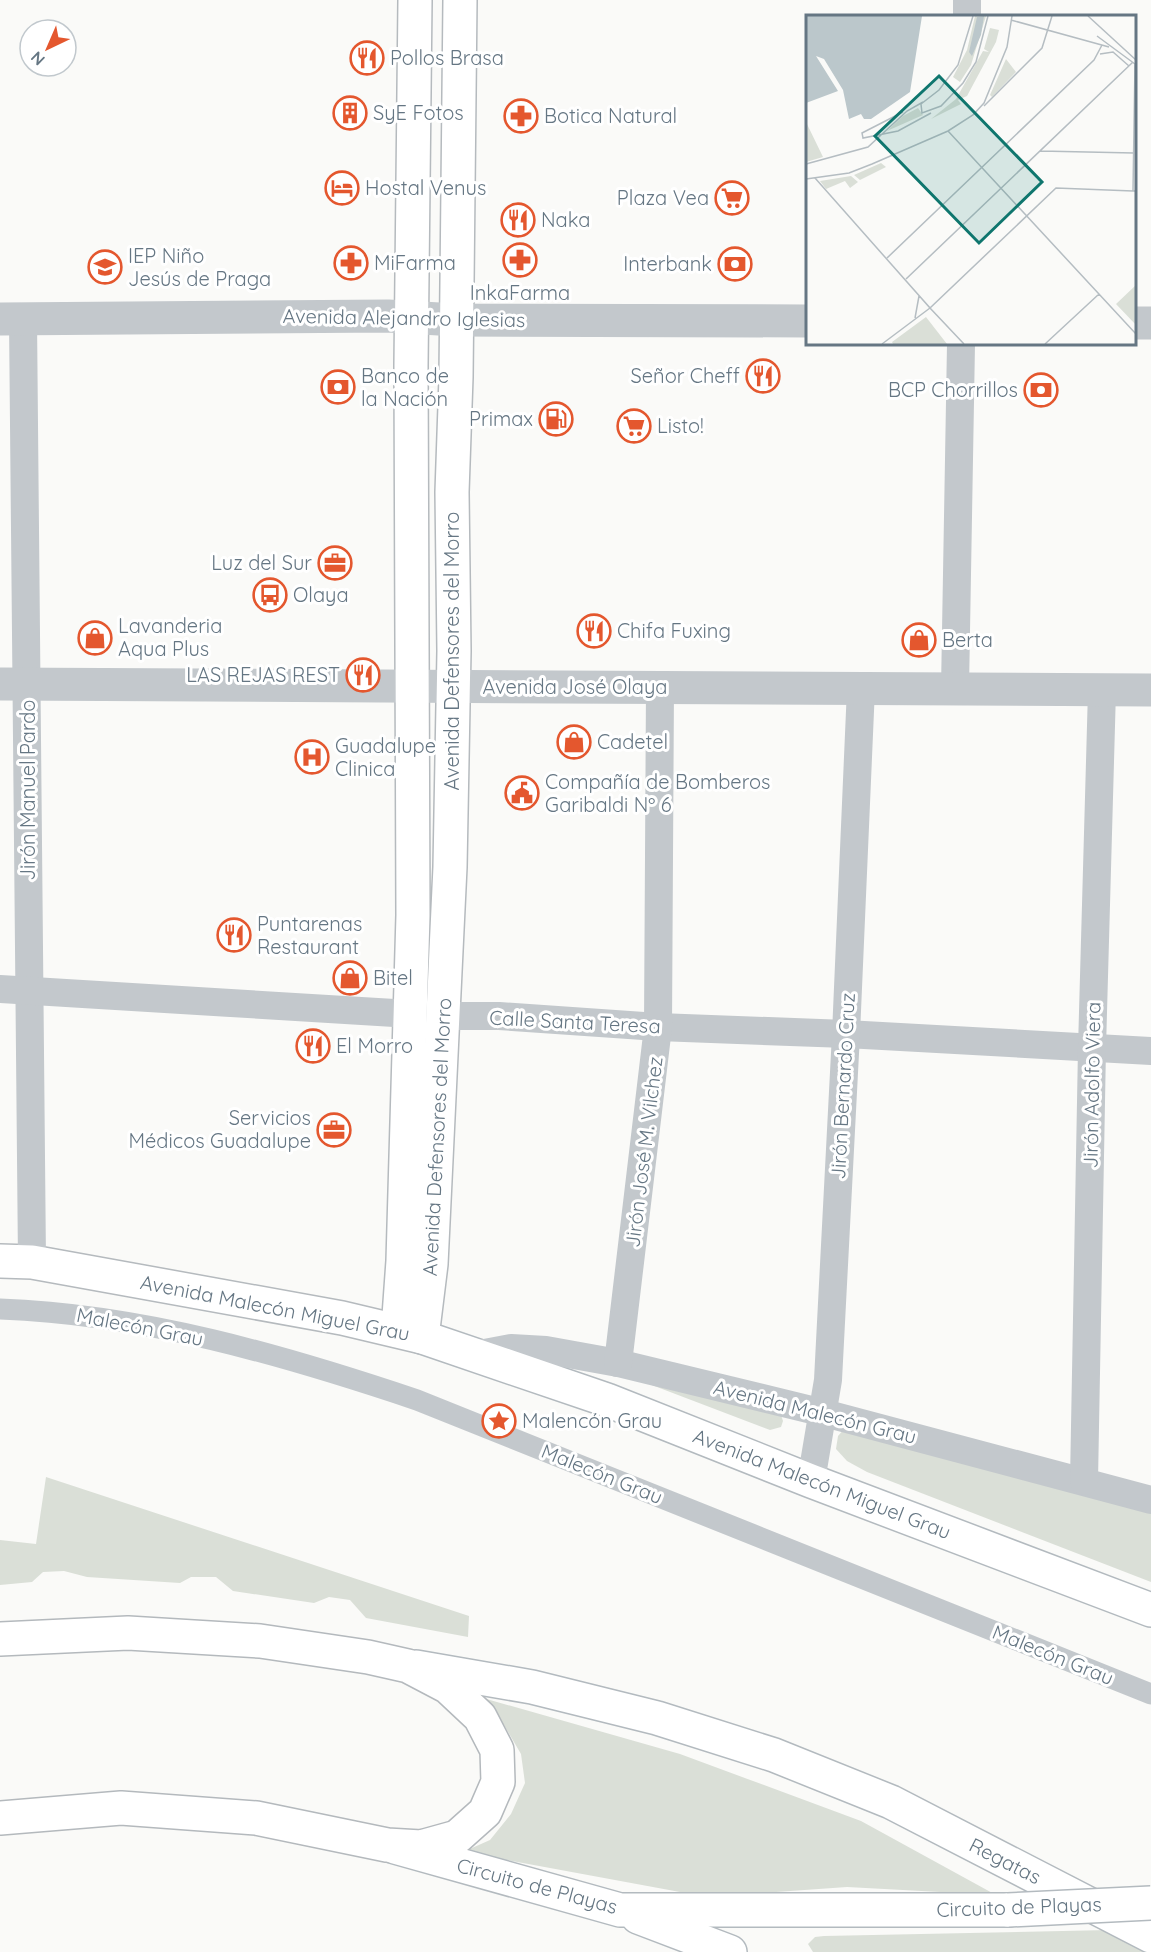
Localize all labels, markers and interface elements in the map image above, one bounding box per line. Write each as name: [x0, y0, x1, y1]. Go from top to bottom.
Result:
inset map: [806, 15, 1136, 345]
north arrow: [18, 18, 78, 78]
restaurant icon: Pollos Brasa: [349, 40, 385, 76]
place label: Pollos Brasa: [390, 45, 504, 70]
text: N: [26, 48, 49, 70]
building icon: SyE Fotos: [332, 95, 368, 131]
pharmacy icon: Botica Natural: [503, 98, 539, 134]
place label: SyE Fotos: [373, 100, 464, 125]
place label: Botica Natural: [544, 103, 677, 128]
hotel icon: Hostal Venus: [324, 170, 360, 206]
place label: Hostal Venus: [365, 175, 486, 200]
supermarket icon: Plaza Vea: [714, 180, 750, 216]
place label: Plaza Vea: [617, 185, 709, 210]
restaurant icon: Naka: [500, 202, 536, 238]
place label: Naka: [541, 207, 590, 232]
pharmacy icon: InkaFarma: [502, 242, 538, 278]
place label: IEP Niño Jesús de Praga: [128, 243, 271, 291]
pharmacy icon: MiFarma: [333, 245, 369, 281]
bank icon: Interbank: [717, 246, 753, 282]
school or university icon: IEP Niño Jesús de Praga: [87, 249, 123, 285]
place label: MiFarma: [374, 250, 456, 275]
place label: Interbank: [623, 251, 712, 276]
place label: InkaFarma: [470, 280, 570, 305]
street label: Avenida Alejandro Iglesias: [282, 303, 526, 332]
restaurant icon: Señor Cheff: [745, 358, 781, 394]
place label: Banco de la Nación: [361, 363, 449, 411]
place label: Señor Cheff: [631, 363, 740, 388]
bank icon: Banco de la Nación: [320, 369, 356, 405]
bank icon: BCP Chorrillos: [1023, 372, 1059, 408]
place label: BCP Chorrillos: [888, 377, 1018, 402]
fuel station icon: Primax: [538, 401, 574, 437]
place label: Primax: [469, 406, 533, 431]
supermarket icon: Listo!: [616, 408, 652, 444]
place label: Listo!: [657, 413, 704, 438]
street label: Avenida Defensores del Morro: [439, 512, 464, 790]
office icon: Luz del Sur: [317, 545, 353, 581]
place label: Luz del Sur: [211, 550, 312, 575]
bus stop icon: Olaya: [252, 577, 288, 613]
place label: Olaya: [293, 582, 349, 607]
place label: Lavanderia Aqua Plus: [118, 613, 222, 661]
restaurant icon: Chifa Fuxing: [576, 613, 612, 649]
place label: Chifa Fuxing: [617, 618, 731, 643]
shop icon: Lavanderia Aqua Plus: [77, 620, 113, 656]
shop icon: Berta: [901, 622, 937, 658]
place label: Berta: [942, 627, 993, 652]
restaurant icon: LAS REJAS REST: [345, 657, 381, 693]
place label: LAS REJAS REST: [186, 662, 340, 687]
street label: Avenida José Olaya: [483, 674, 667, 699]
street label: Jirón Manuel Pardo: [15, 700, 40, 880]
shop icon: Cadetel: [556, 724, 592, 760]
place label: Cadetel: [597, 729, 668, 754]
place label: Guadalupe Clinica: [335, 733, 436, 781]
hospital icon: Guadalupe Clinica: [294, 739, 330, 775]
place label: Compañía de Bomberos Garibaldi Nº 6: [545, 769, 770, 817]
public building icon: Compañía de Bomberos Garibaldi Nº 6: [504, 775, 540, 811]
place label: Puntarenas Restaurant: [257, 911, 362, 959]
restaurant icon: Puntarenas Restaurant: [216, 917, 252, 953]
shop icon: Bitel: [332, 960, 368, 996]
place label: Bitel: [373, 965, 413, 990]
street label: Jirón Bernardo Cruz: [825, 992, 860, 1180]
street label: Avenida Defensores del Morro: [417, 997, 456, 1277]
street label: Jirón Adolfo Viera: [1078, 1001, 1105, 1169]
street label: Calle Santa Teresa: [489, 1005, 661, 1038]
restaurant icon: El Morro: [295, 1028, 331, 1064]
place label: El Morro: [336, 1033, 413, 1058]
street label: Jirón José M. Vilchez: [619, 1055, 668, 1249]
place label: Servicios Médicos Guadalupe: [129, 1105, 311, 1153]
office icon: Servicios Médicos Guadalupe: [316, 1112, 352, 1148]
street label: Avenida Malecón Miguel Grau: [138, 1269, 412, 1346]
street label: Malecón Grau: [75, 1302, 206, 1351]
street label: Avenida Malecón Grau: [711, 1374, 919, 1449]
place icon: Malencón Grau: [481, 1403, 517, 1439]
place label: Malencón Grau: [522, 1408, 662, 1433]
street label: Avenida Malecón Miguel Grau: [690, 1423, 955, 1544]
street label: Malecón Grau: [538, 1438, 666, 1509]
street label: Malecón Grau: [989, 1619, 1117, 1690]
street label: Regatas: [965, 1832, 1045, 1889]
street label: Circuito de Playas: [454, 1852, 620, 1919]
street label: Circuito de Playas: [936, 1891, 1102, 1922]

